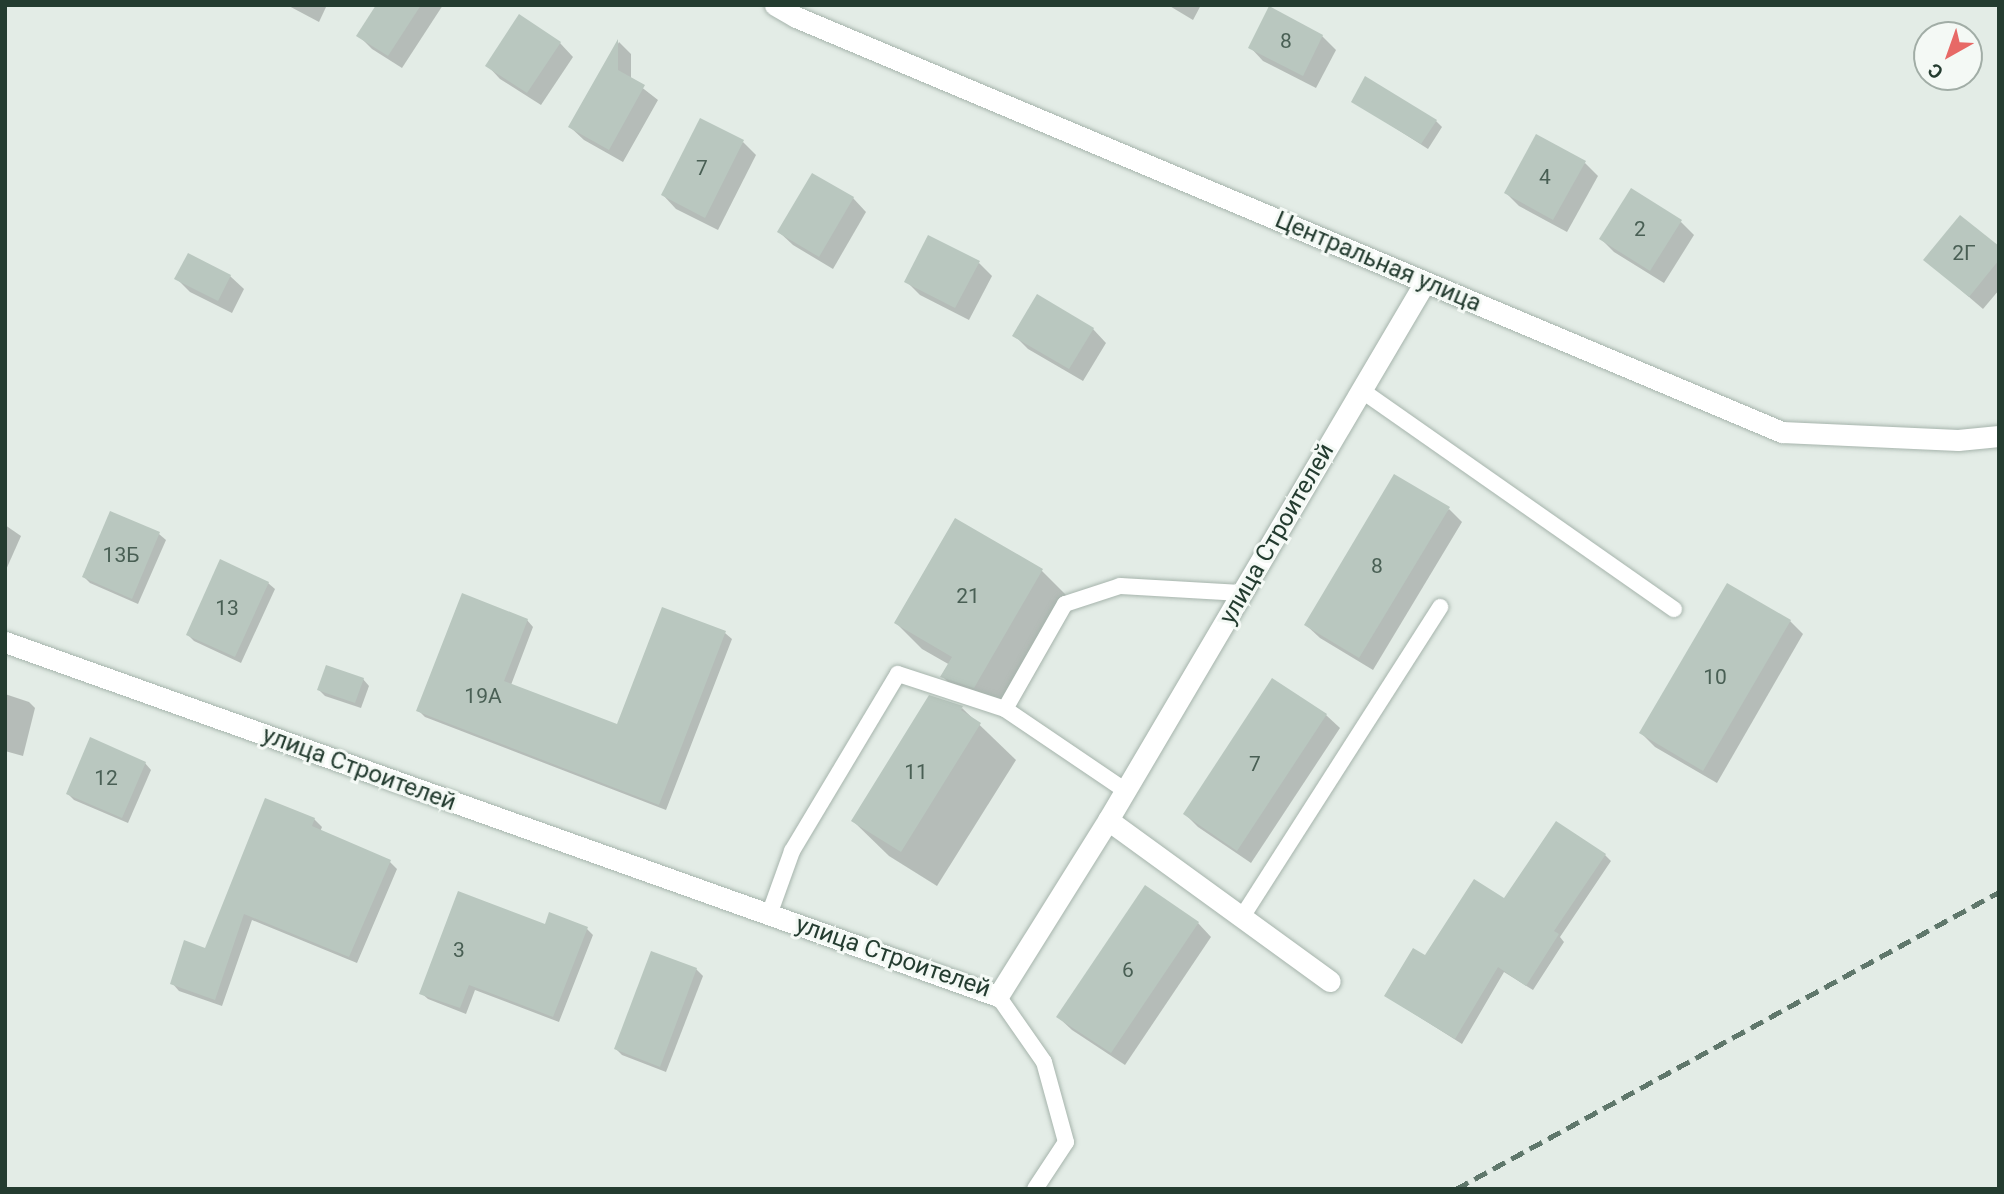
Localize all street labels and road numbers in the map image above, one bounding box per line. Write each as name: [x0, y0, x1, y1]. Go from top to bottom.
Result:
street label: Центральная улица: [1271, 206, 1485, 318]
street label: улица Строителей: [1214, 439, 1340, 629]
street label: улица Строителей: [258, 721, 460, 817]
street label: улица Строителей: [792, 910, 994, 1004]

